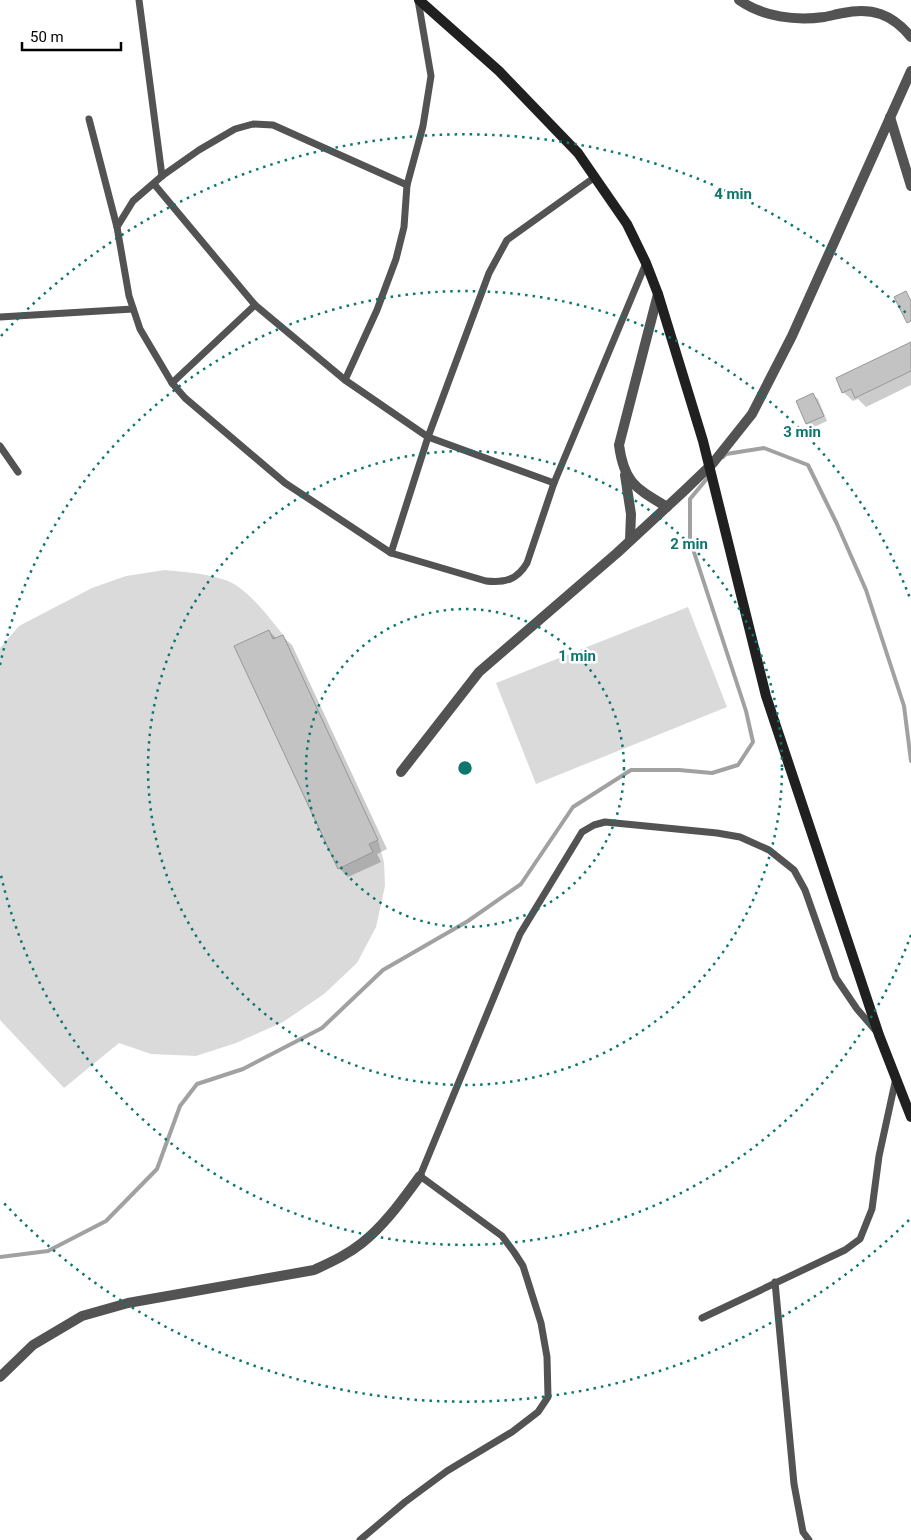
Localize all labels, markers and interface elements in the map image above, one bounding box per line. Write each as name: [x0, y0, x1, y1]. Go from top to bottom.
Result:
scale bar: [22, 20, 121, 52]
text: 50 m: [30, 28, 64, 46]
text: 4 min: [714, 185, 752, 203]
text: 3 min: [783, 423, 821, 441]
text: 2 min: [670, 535, 708, 553]
text: 1 min: [558, 647, 596, 665]
centre of rings: [456, 759, 474, 777]

